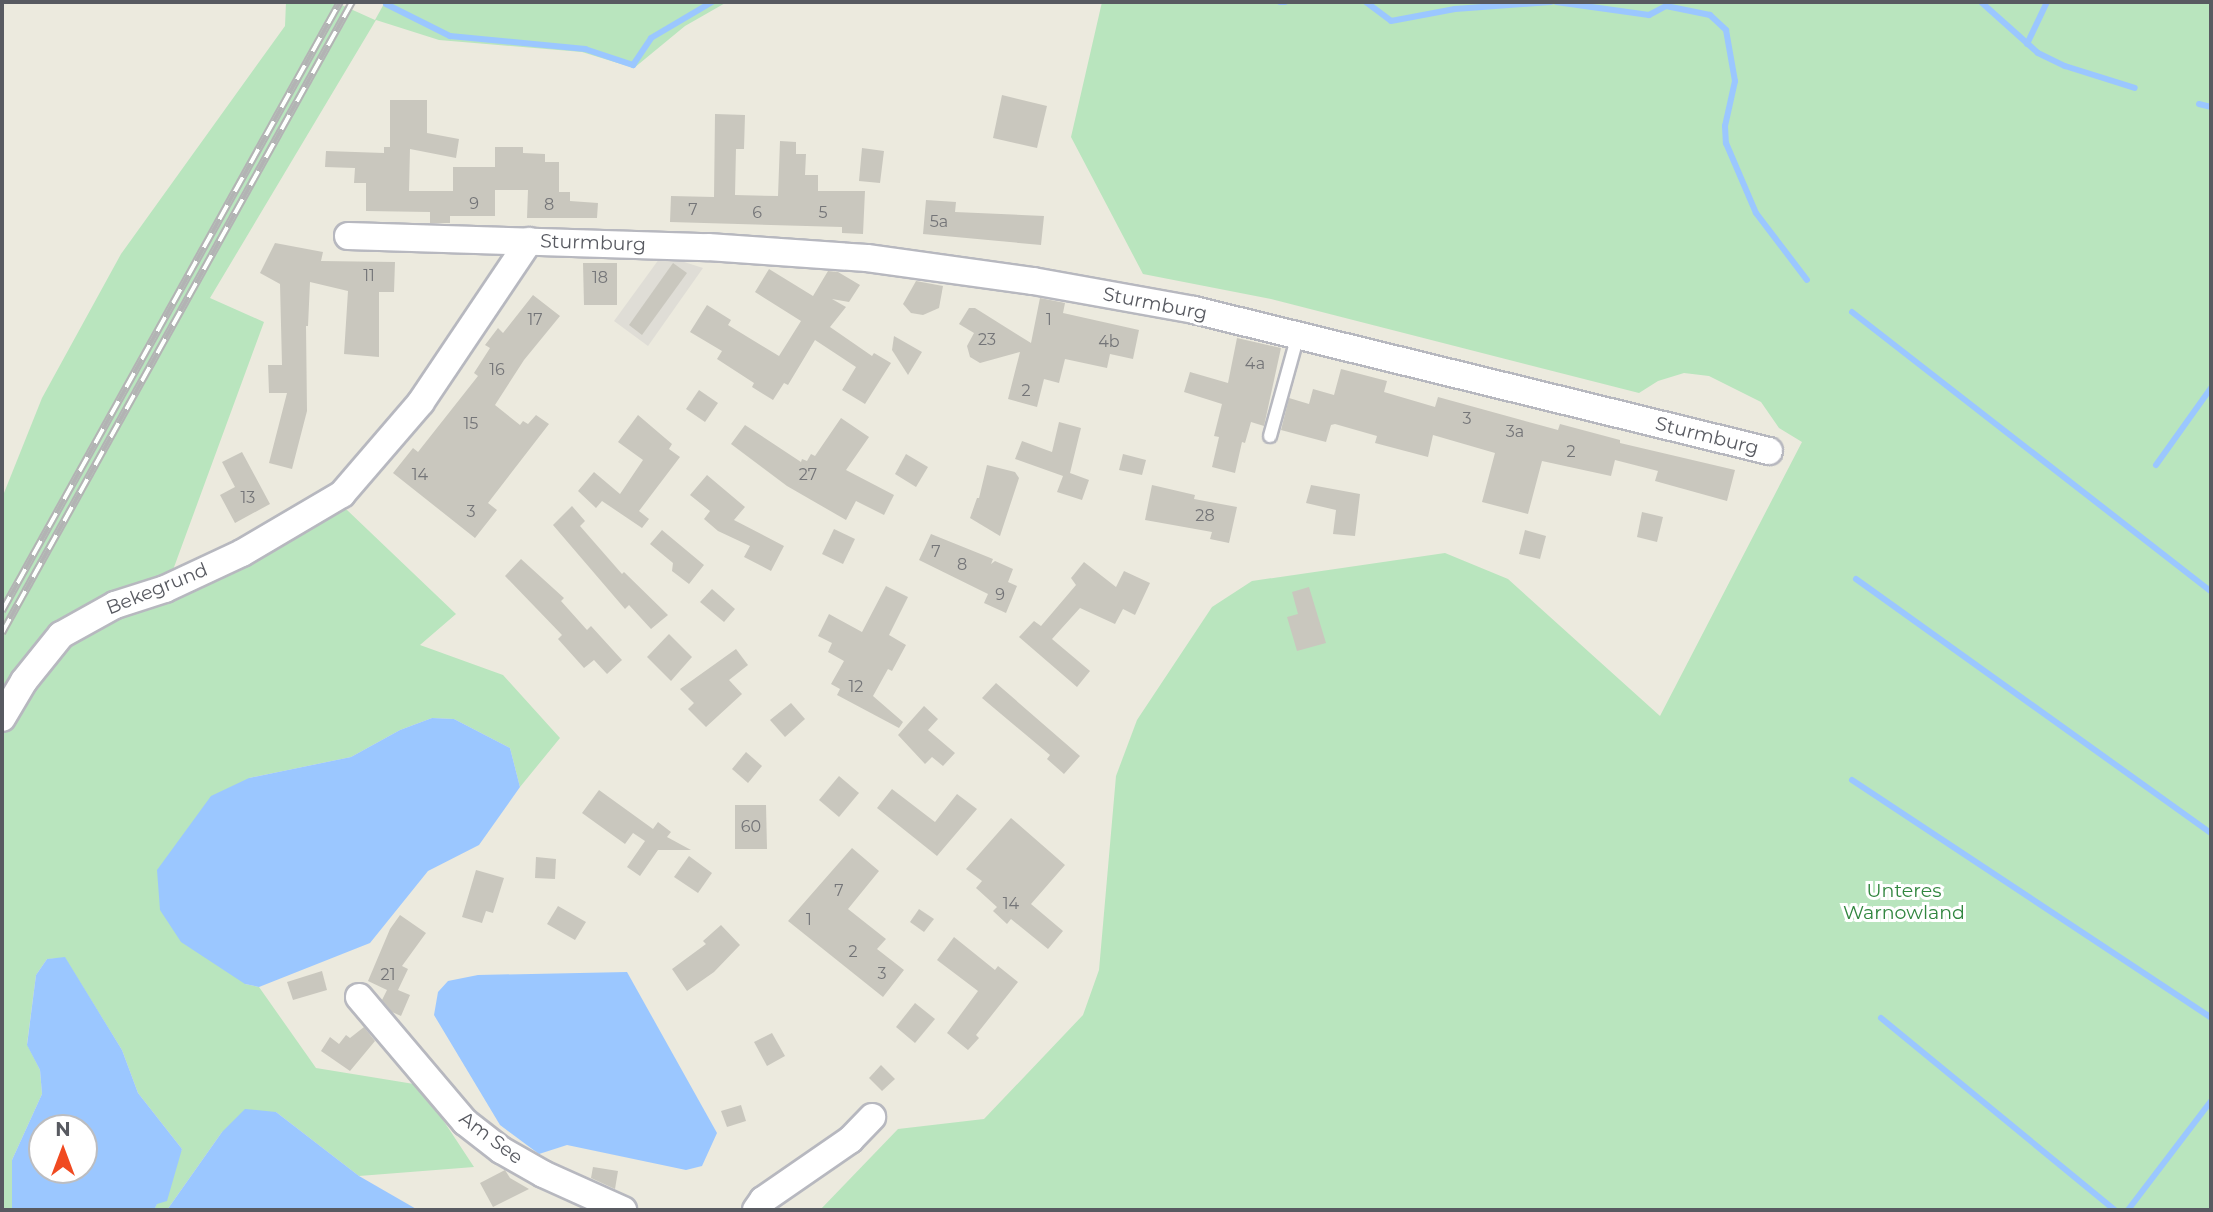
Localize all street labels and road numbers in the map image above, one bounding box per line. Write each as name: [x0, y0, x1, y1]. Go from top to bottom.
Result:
street label: Sturmburg: [540, 230, 646, 256]
street label: Sturmburg: [1101, 283, 1209, 325]
street label: Sturmburg: [1653, 412, 1761, 460]
street label: Bekegrund: [103, 558, 211, 620]
street label: Am See: [455, 1107, 527, 1169]

